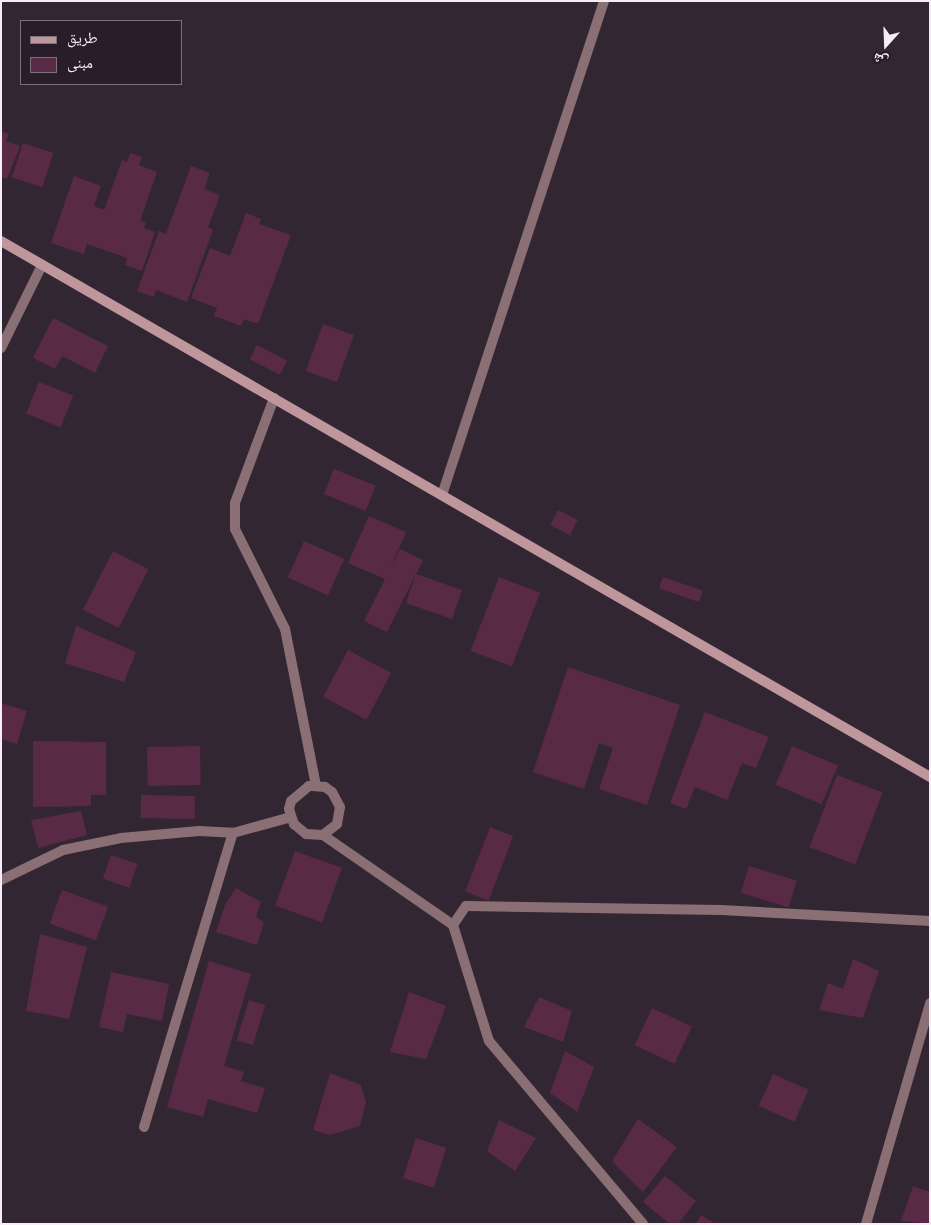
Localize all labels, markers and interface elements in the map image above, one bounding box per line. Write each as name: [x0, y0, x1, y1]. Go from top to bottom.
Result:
legend: [20, 20, 182, 85]
north arrow: [861, 20, 911, 70]
text: طريق: [67, 28, 98, 49]
text: ش: [870, 47, 891, 71]
text: مبنى: [67, 53, 93, 74]

